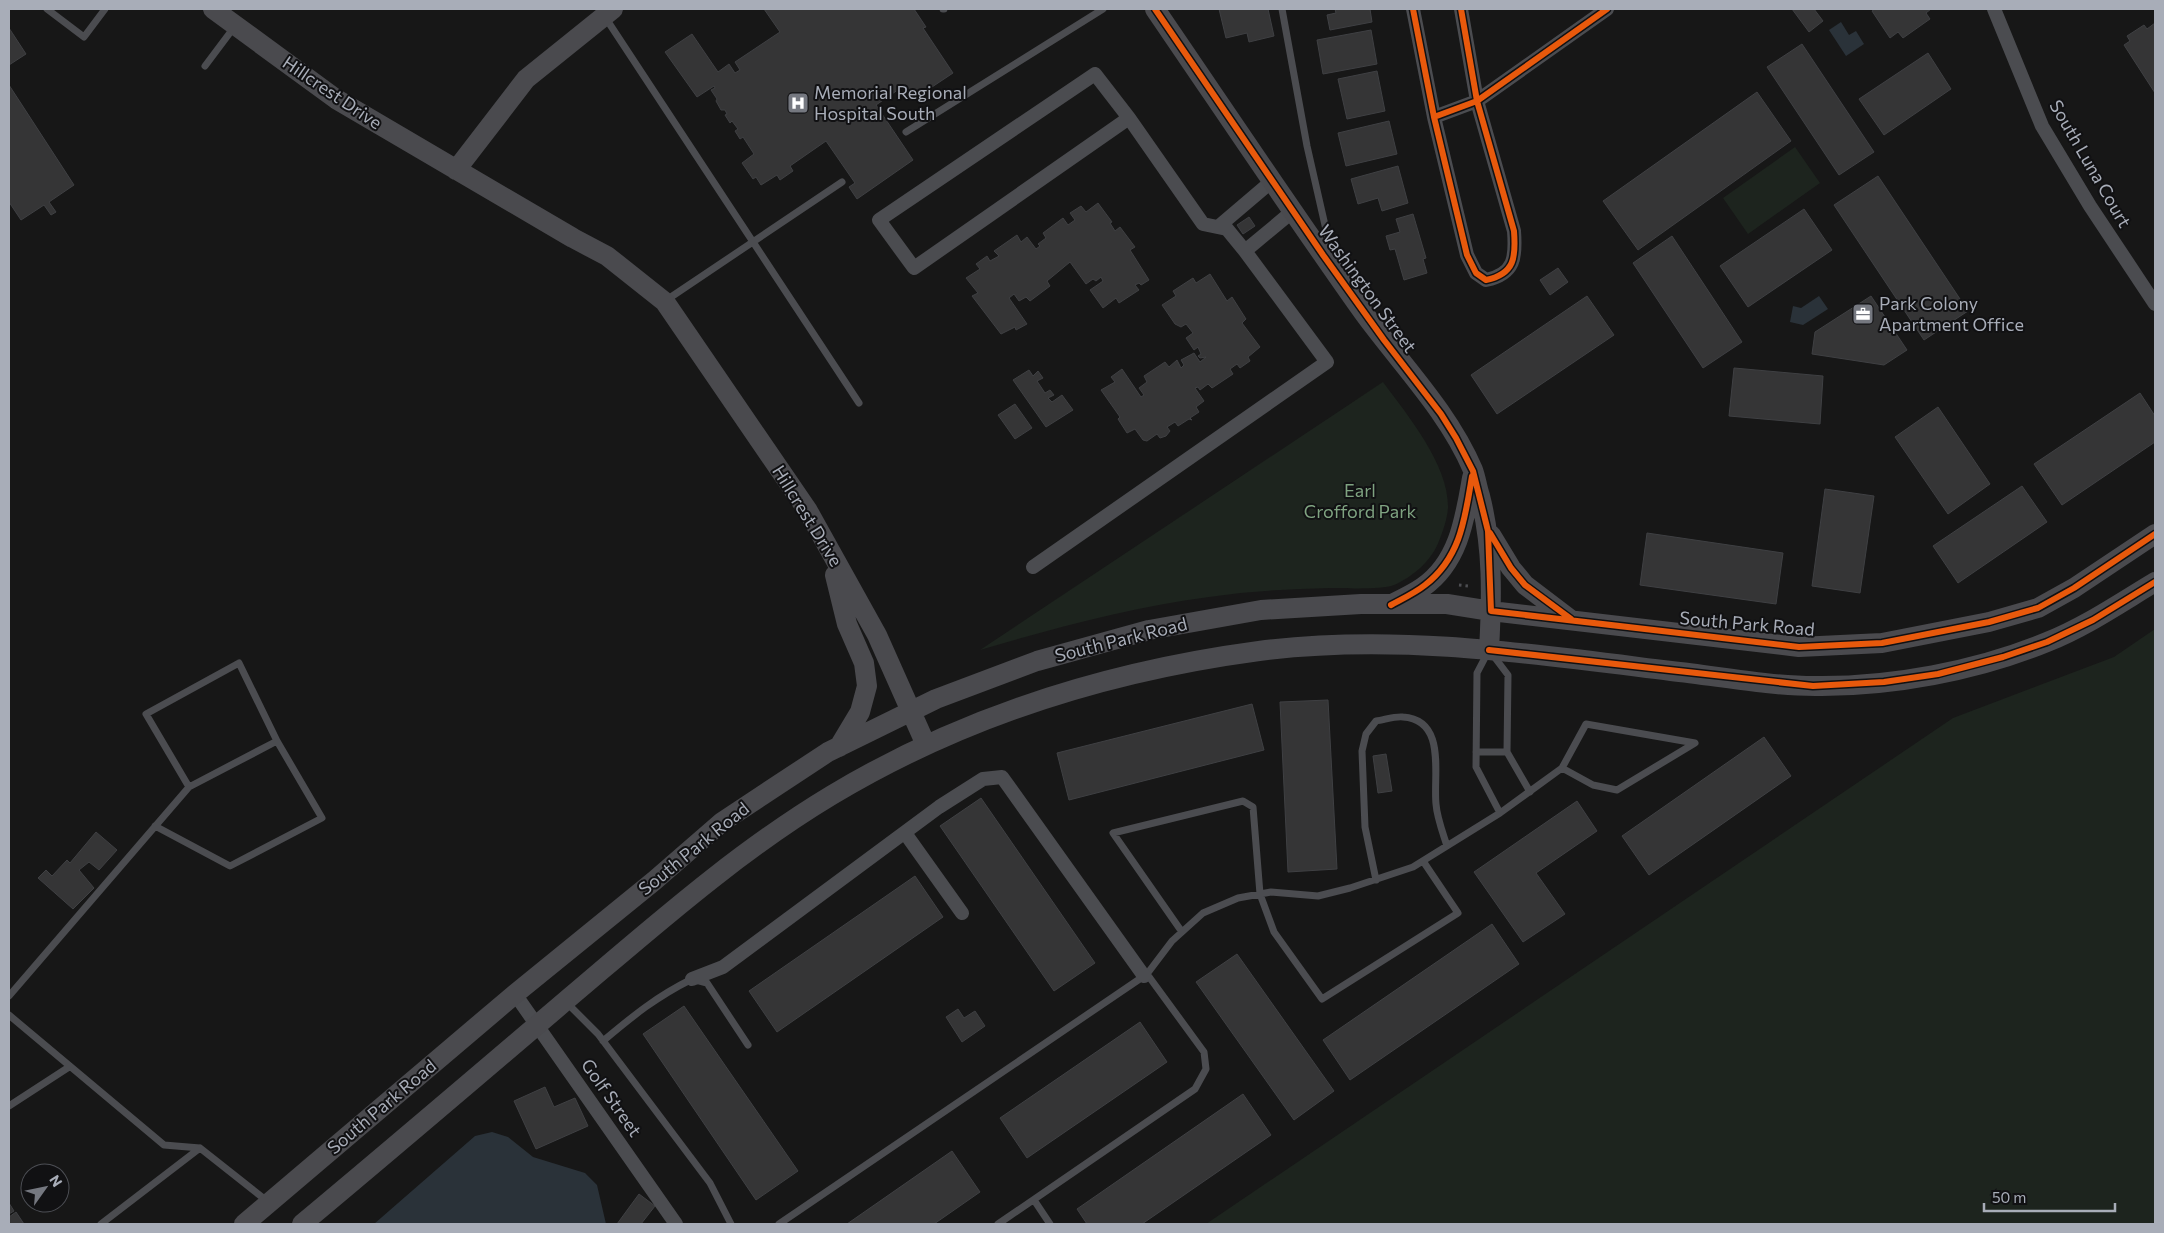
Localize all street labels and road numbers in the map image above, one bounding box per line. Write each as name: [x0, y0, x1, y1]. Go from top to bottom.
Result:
street label: Hillcrest Drive: [279, 51, 386, 133]
street label: South Luna Court: [2045, 96, 2136, 231]
street label: Washington Street: [1314, 220, 1422, 357]
street label: Hillcrest Drive: [768, 461, 848, 570]
street label: South Park Road: [1679, 606, 1816, 640]
street label: South Park Road: [1052, 612, 1189, 666]
street label: South Park Road: [634, 797, 753, 899]
street label: South Park Road: [322, 1054, 440, 1158]
street label: Golf Street: [577, 1054, 647, 1141]

